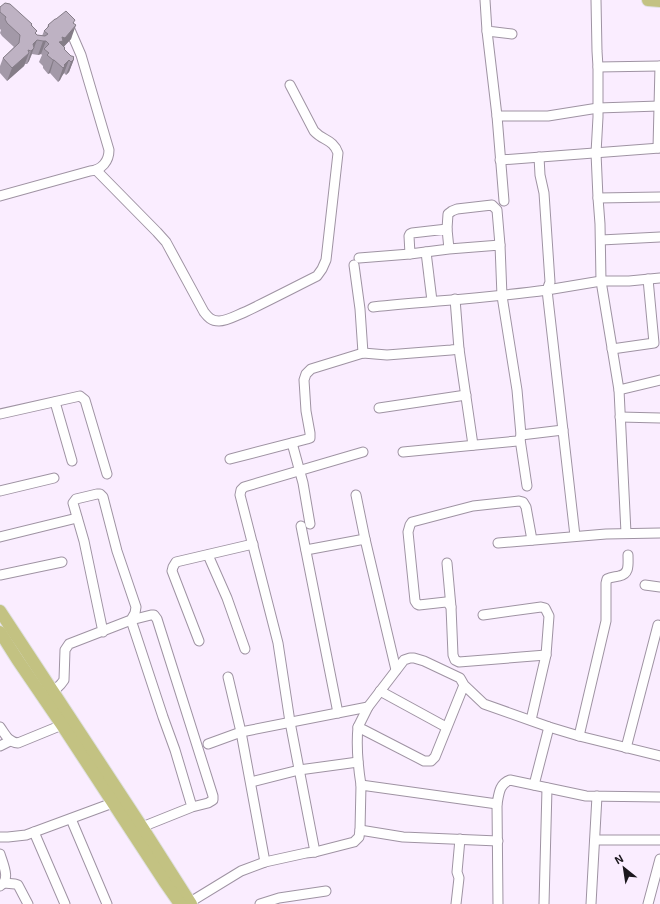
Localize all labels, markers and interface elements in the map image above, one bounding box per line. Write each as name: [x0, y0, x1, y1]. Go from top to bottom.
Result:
north arrow: [604, 848, 644, 888]
text: N: [612, 851, 625, 867]

